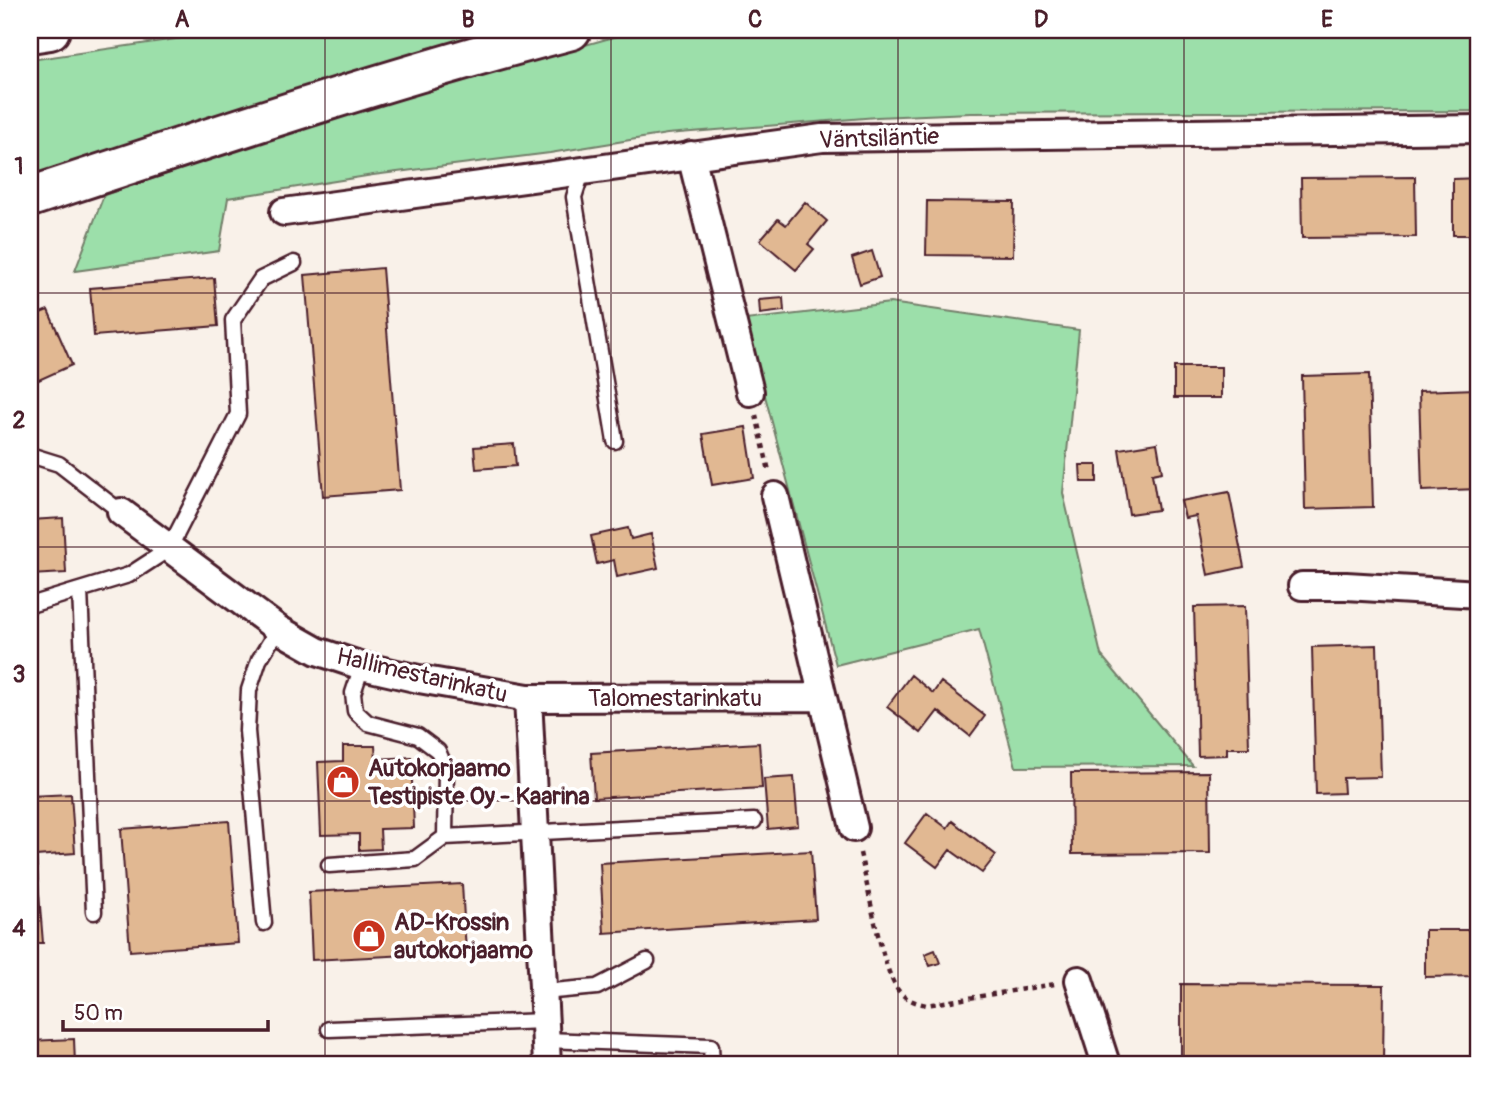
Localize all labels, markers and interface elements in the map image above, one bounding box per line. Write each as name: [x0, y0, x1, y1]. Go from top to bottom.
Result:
text: A: [175, 5, 190, 34]
text: B: [461, 5, 475, 34]
text: C: [748, 5, 762, 34]
text: D: [1034, 5, 1048, 34]
text: E: [1321, 5, 1333, 34]
street label: Väntsiläntie: [819, 122, 940, 155]
text: 1: [15, 152, 24, 181]
text: 2: [13, 406, 26, 435]
street label: Hallimestarinkatu: [334, 642, 510, 709]
text: 3: [13, 660, 25, 689]
street label: Talomestarinkatu: [588, 684, 762, 713]
place label: Autokorjaamo Testipiste Oy - Kaarina: [367, 754, 590, 811]
shop icon: Autokorjaamo Testipiste Oy - Kaarina: [324, 763, 362, 801]
place label: AD-Krossin autokorjaamo: [394, 908, 533, 965]
text: 4: [12, 914, 26, 943]
shop icon: AD-Krossin autokorjaamo: [350, 917, 388, 955]
scale bar: [63, 989, 268, 1033]
text: 50 m: [74, 1000, 123, 1027]

